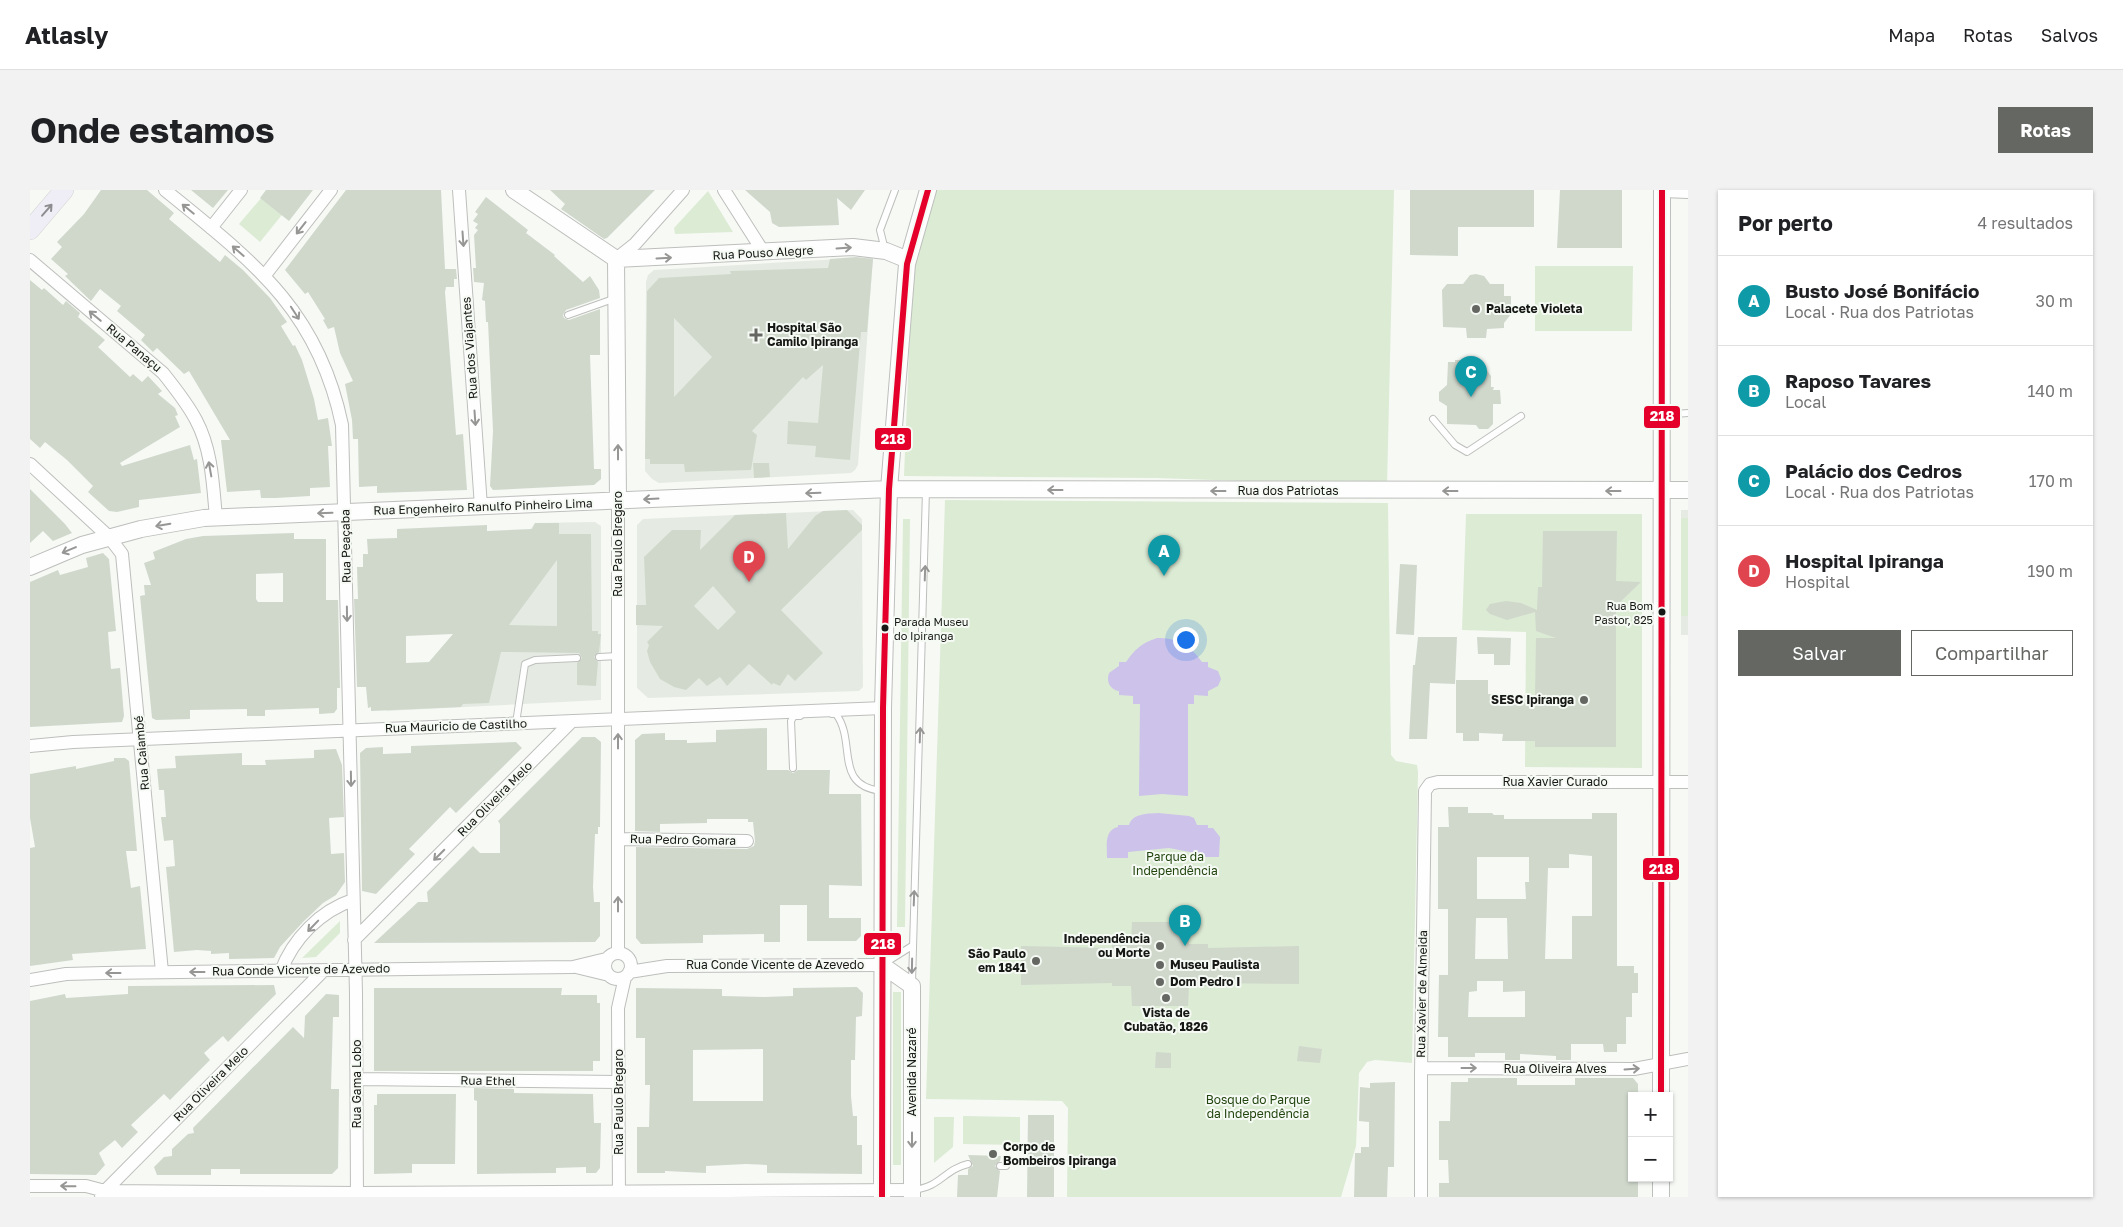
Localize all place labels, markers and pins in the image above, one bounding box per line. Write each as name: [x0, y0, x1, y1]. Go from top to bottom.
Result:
place label: Palacete Violeta: [1486, 301, 1582, 316]
marker: Palacete Violeta: [1470, 303, 1482, 315]
place label: Hospital São Camilo Ipiranga: [767, 320, 858, 349]
marker: Hospital São Camilo Ipiranga: [749, 328, 763, 342]
pin: C: [1455, 356, 1487, 397]
pin: A: [1148, 535, 1180, 576]
pin: D: [733, 541, 765, 582]
place label: Rua Bom Pastor, 825: [1594, 599, 1653, 626]
marker: Rua Bom Pastor, 825: [1657, 607, 1667, 617]
place label: Parada Museu do Ipiranga: [894, 615, 968, 642]
marker: Parada Museu do Ipiranga: [880, 623, 890, 633]
place label: SESC Ipiranga: [1491, 692, 1574, 707]
marker: SESC Ipiranga: [1578, 694, 1590, 706]
pin: B: [1169, 905, 1201, 946]
place label: Independência ou Morte: [1064, 931, 1150, 960]
marker: Independência ou Morte: [1154, 940, 1166, 952]
place label: São Paulo em 1841: [968, 946, 1026, 975]
marker: São Paulo em 1841: [1030, 955, 1042, 967]
place label: Museu Paulista: [1170, 957, 1259, 972]
marker: Museu Paulista: [1154, 959, 1166, 971]
place label: Dom Pedro I: [1170, 974, 1240, 989]
marker: Dom Pedro I: [1154, 976, 1166, 988]
marker: Vista de Cubatão, 1826: [1160, 992, 1172, 1004]
place label: Vista de Cubatão, 1826: [1124, 1005, 1209, 1034]
place label: Corpo de Bombeiros Ipiranga: [1003, 1139, 1116, 1168]
marker: Corpo de Bombeiros Ipiranga: [987, 1148, 999, 1160]

